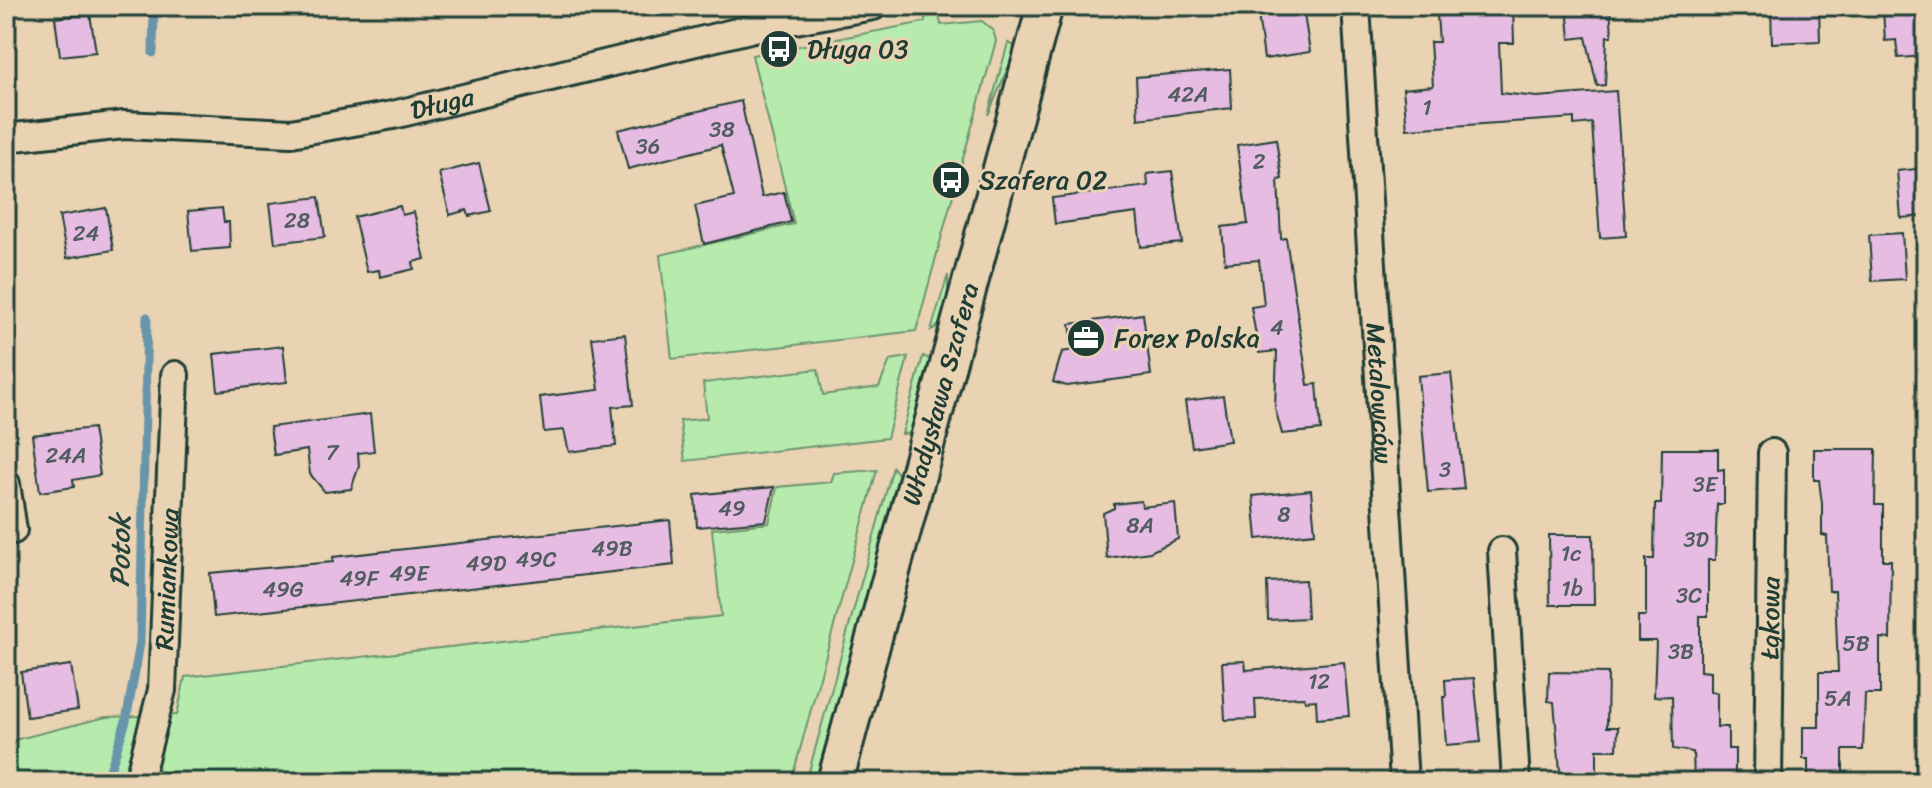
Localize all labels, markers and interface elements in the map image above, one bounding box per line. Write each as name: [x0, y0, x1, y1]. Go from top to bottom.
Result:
place label: Długa 03: [807, 26, 909, 72]
bus stop icon: Długa 03: [758, 28, 800, 70]
street label: Długa: [406, 73, 480, 133]
house number: 42A: [1168, 75, 1208, 114]
house number: 1: [1422, 88, 1432, 127]
house number: 38: [709, 110, 735, 149]
house number: 36: [636, 127, 660, 166]
house number: 2: [1253, 142, 1266, 181]
place label: Szafera 02: [979, 157, 1107, 203]
bus stop icon: Szafera 02: [930, 159, 972, 201]
house number: 28: [284, 201, 310, 240]
house number: 24: [73, 214, 99, 253]
street label: Władysława Szafera: [888, 277, 992, 511]
house number: 4: [1270, 308, 1284, 347]
place label: Forex Polska: [1114, 315, 1260, 361]
office icon: Forex Polska: [1065, 317, 1107, 359]
street label: Metalowców: [1353, 321, 1407, 465]
house number: 7: [326, 433, 340, 472]
house number: 24A: [46, 436, 86, 475]
house number: 3: [1439, 450, 1451, 489]
house number: 3E: [1693, 465, 1719, 504]
house number: 49: [718, 489, 746, 528]
house number: 8: [1277, 495, 1291, 534]
street label: Rumiankowa: [141, 506, 193, 651]
house number: 8A: [1126, 506, 1154, 545]
water label: Potok: [95, 511, 145, 588]
house number: 3D: [1683, 520, 1709, 559]
house number: 49B: [591, 529, 633, 568]
house number: 1c: [1561, 534, 1581, 573]
house number: 49C: [516, 540, 557, 579]
house number: 49D: [466, 544, 507, 583]
house number: 49E: [389, 554, 431, 593]
house number: 49F: [339, 559, 380, 598]
house number: 1b: [1561, 569, 1583, 608]
house number: 49G: [263, 570, 304, 609]
street label: Łąkowa: [1746, 575, 1794, 660]
house number: 3C: [1676, 576, 1702, 615]
house number: 5B: [1842, 624, 1870, 663]
house number: 3B: [1668, 632, 1694, 671]
house number: 12: [1308, 662, 1330, 701]
house number: 5A: [1824, 679, 1852, 718]

